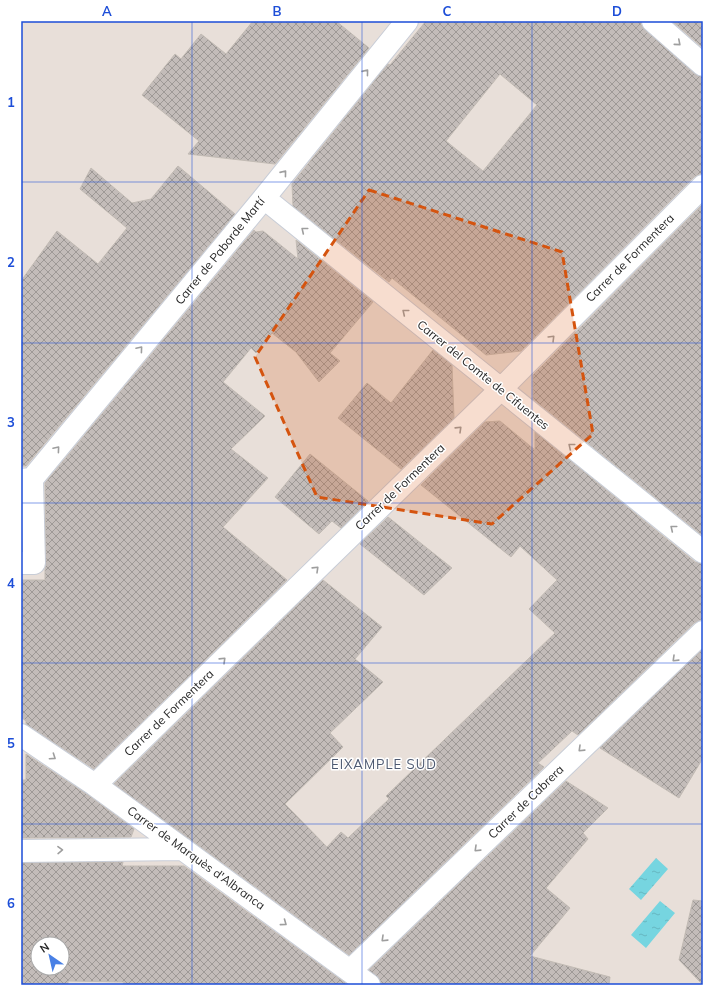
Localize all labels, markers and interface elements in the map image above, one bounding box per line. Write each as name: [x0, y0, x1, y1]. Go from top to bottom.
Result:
text: A: [102, 3, 112, 19]
text: B: [273, 3, 282, 19]
text: C: [443, 3, 452, 19]
text: D: [612, 3, 622, 19]
one-way arrow: [673, 38, 680, 45]
one-way arrow: [362, 69, 369, 76]
text: 1: [7, 94, 15, 110]
one-way arrow: [280, 170, 287, 177]
street label: Carrer de Paborde Martí: [172, 193, 268, 307]
street label: Carrer de Formentera: [582, 210, 677, 305]
one-way arrow: [301, 228, 308, 235]
text: 2: [7, 254, 15, 270]
one-way arrow: [402, 310, 409, 317]
street label: Carrer del Comte de Cifuentes: [414, 317, 552, 433]
one-way arrow: [547, 335, 555, 343]
one-way arrow: [135, 346, 142, 353]
text: 3: [7, 414, 15, 430]
one-way arrow: [454, 426, 462, 434]
street label: Carrer de Formentera: [352, 440, 448, 533]
one-way arrow: [569, 444, 576, 451]
one-way arrow: [52, 446, 59, 454]
one-way arrow: [670, 525, 677, 532]
one-way arrow: [311, 566, 319, 574]
text: 4: [7, 575, 15, 591]
one-way arrow: [672, 654, 680, 662]
one-way arrow: [218, 657, 226, 665]
street label: Carrer de Formentera: [121, 666, 217, 759]
text: 5: [7, 735, 15, 751]
one-way arrow: [578, 744, 586, 752]
one-way arrow: [49, 752, 56, 759]
district label: EIXAMPLE SUD: [331, 756, 437, 772]
street label: Carrer de Cabrera: [485, 762, 567, 842]
street label: Carrer de Marquès d'Albranca: [124, 803, 268, 913]
one-way arrow: [474, 844, 482, 852]
one-way arrow: [57, 846, 63, 854]
text: 6: [7, 895, 15, 911]
one-way arrow: [279, 918, 286, 925]
one-way arrow: [381, 934, 389, 942]
north arrow: [30, 936, 70, 976]
text: N: [37, 940, 52, 956]

